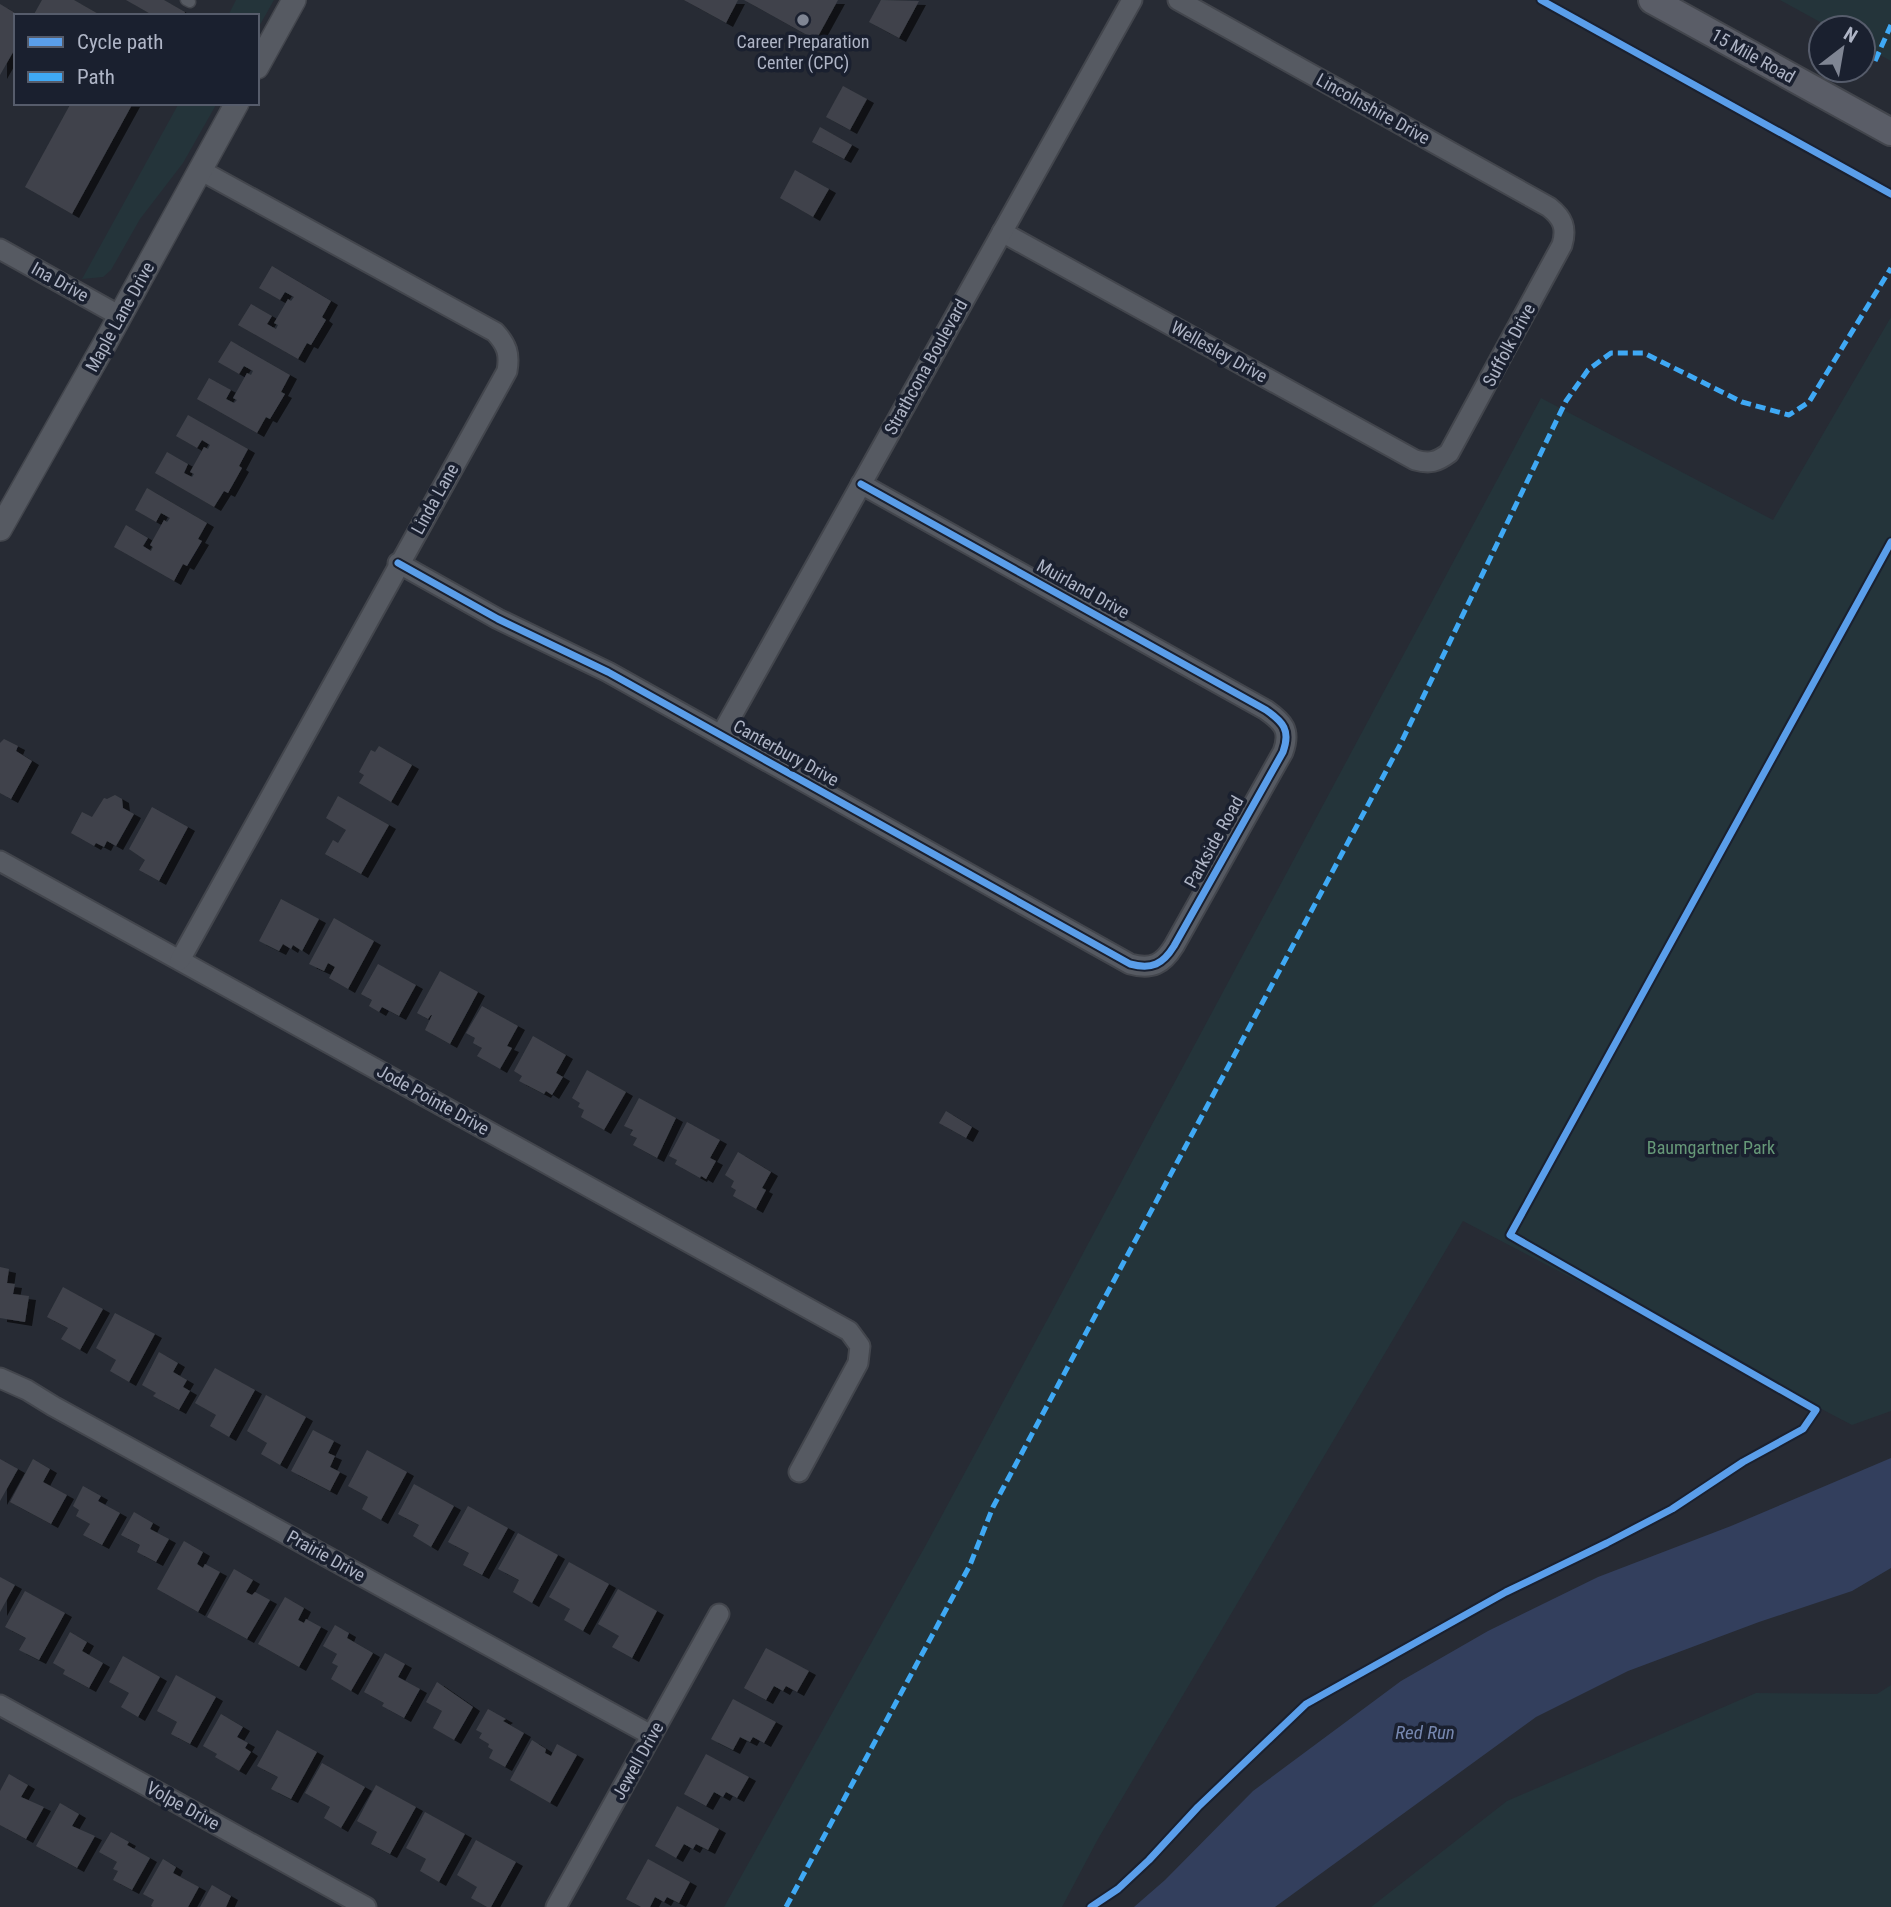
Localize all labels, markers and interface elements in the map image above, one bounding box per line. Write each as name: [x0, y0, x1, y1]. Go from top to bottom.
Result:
marker: Career Preparation Center (CPC): [795, 12, 811, 28]
legend: [14, 14, 259, 105]
north arrow: [1807, 14, 1877, 84]
text: N: [1840, 22, 1861, 48]
street label: 15 Mile Road: [1708, 24, 1799, 87]
text: Cycle path: [77, 30, 163, 54]
place label: Career Preparation Center (CPC): [737, 31, 869, 74]
text: Path: [77, 65, 115, 89]
street label: Lincolnshire Drive: [1313, 69, 1434, 148]
street label: Ina Drive: [28, 257, 92, 306]
street label: Maple Lane Drive: [81, 258, 158, 375]
street label: Strathcona Boulevard: [880, 295, 972, 438]
street label: Suffolk Drive: [1478, 300, 1539, 390]
street label: Wellesley Drive: [1167, 316, 1271, 387]
street label: Linda Lane: [407, 460, 463, 538]
street label: Muirland Drive: [1033, 555, 1133, 623]
street label: Canterbury Drive: [730, 715, 843, 790]
street label: Parkside Road: [1180, 792, 1247, 891]
street label: Jode Pointe Drive: [374, 1060, 493, 1139]
park label: Baumgartner Park: [1647, 1137, 1775, 1158]
street label: Prairie Drive: [284, 1526, 369, 1586]
street label: Jewell Drive: [608, 1718, 667, 1803]
water label: Red Run: [1395, 1721, 1455, 1744]
street label: Volpe Drive: [143, 1777, 223, 1834]

